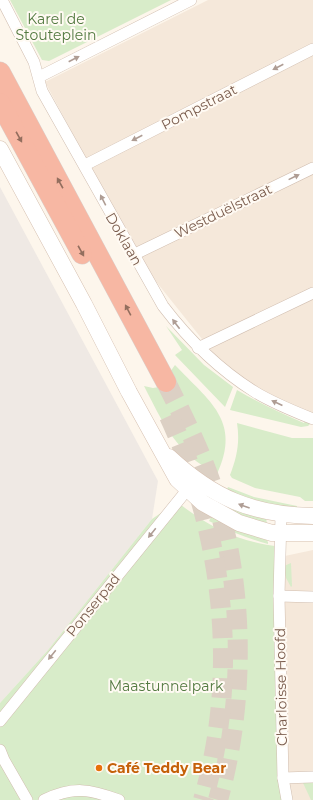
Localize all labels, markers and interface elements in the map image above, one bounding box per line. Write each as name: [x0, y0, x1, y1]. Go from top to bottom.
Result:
park label: Karel de Stouteplein: [15, 10, 97, 44]
one-way arrow: [68, 56, 80, 63]
one-way arrow: [272, 64, 284, 70]
street label: Pompstraat: [158, 80, 240, 134]
one-way arrow: [15, 131, 22, 143]
one-way arrow: [131, 135, 143, 141]
one-way arrow: [288, 174, 300, 180]
one-way arrow: [57, 177, 64, 189]
street label: Westduëlstraat: [171, 179, 275, 242]
one-way arrow: [99, 194, 106, 206]
street label: Doklaan: [102, 209, 146, 269]
one-way arrow: [78, 245, 84, 257]
one-way arrow: [125, 304, 131, 316]
one-way arrow: [172, 318, 180, 329]
one-way arrow: [272, 400, 283, 406]
one-way arrow: [237, 502, 249, 508]
one-way arrow: [148, 527, 157, 538]
street label: Ponserpad: [62, 570, 124, 640]
street label: Charloisse Hoofd: [271, 628, 291, 746]
one-way arrow: [48, 650, 57, 661]
park label: Maastunnelpark: [109, 677, 224, 695]
place label: Café Teddy Bear: [107, 759, 226, 777]
marker: Café Teddy Bear: [94, 763, 104, 773]

